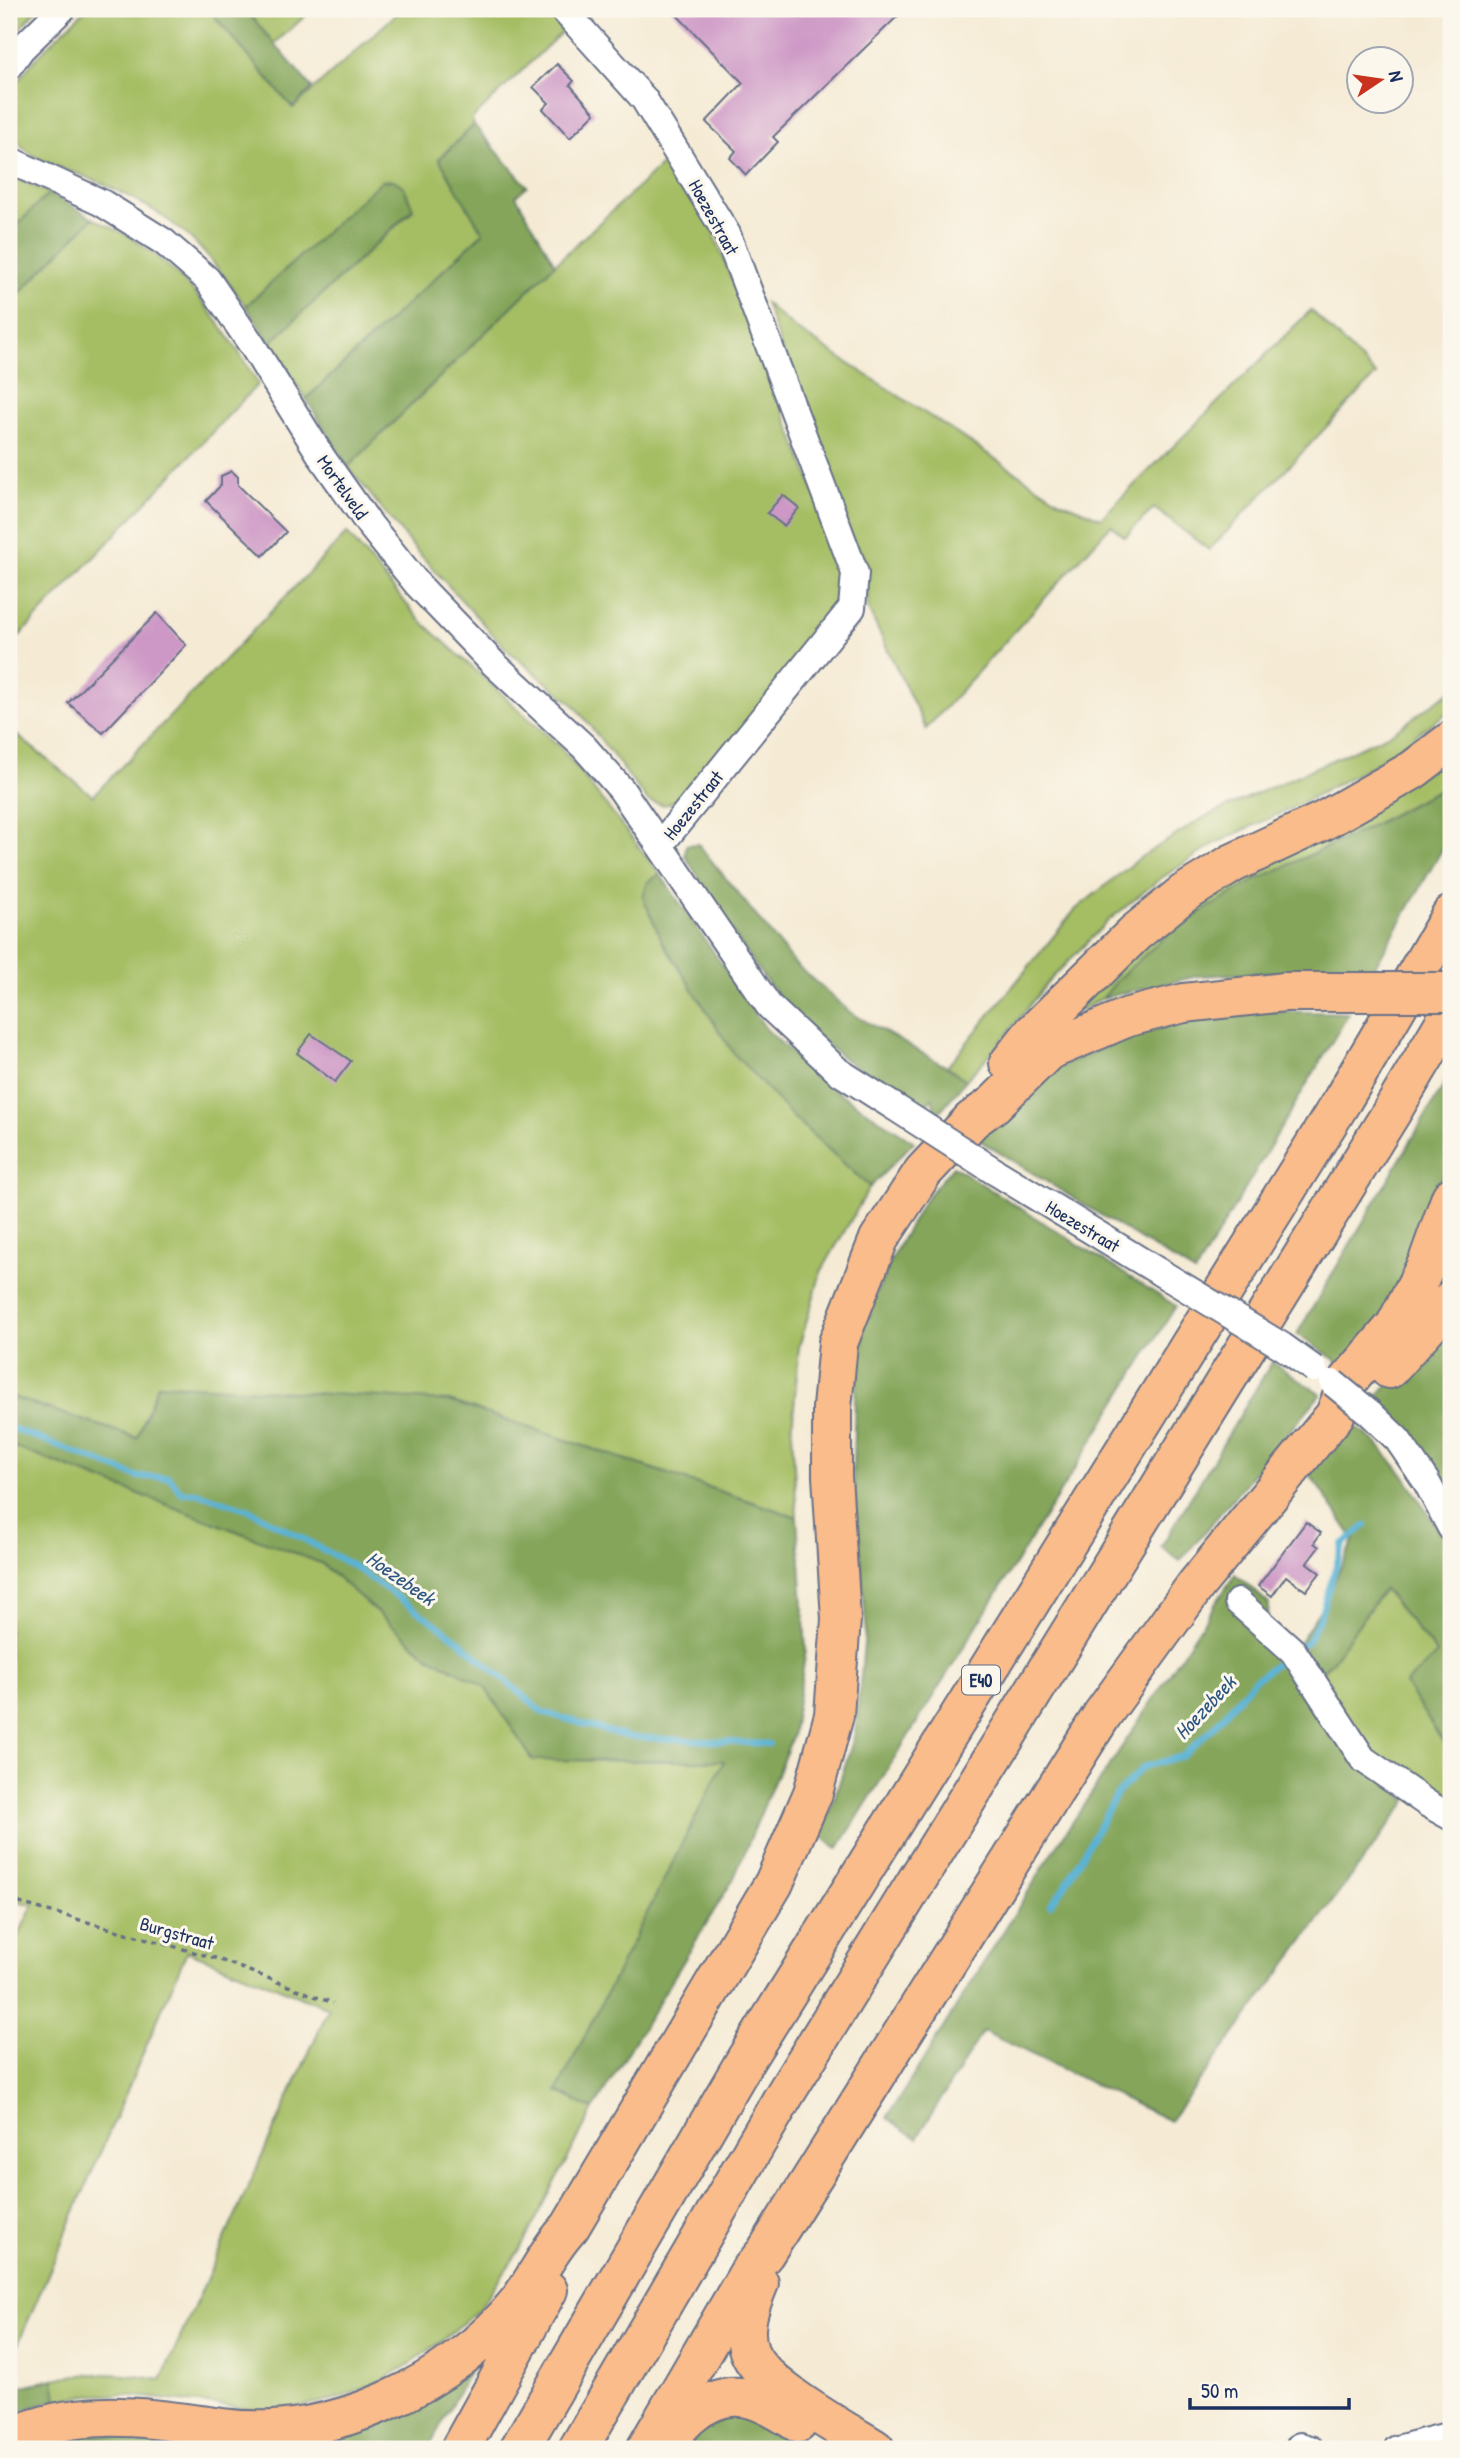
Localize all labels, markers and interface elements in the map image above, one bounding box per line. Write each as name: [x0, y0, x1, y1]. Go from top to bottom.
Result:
north arrow: [1344, 46, 1414, 116]
text: N: [1383, 68, 1410, 84]
street label: Hoezestraat: [683, 175, 746, 260]
street label: Mortelveld: [311, 450, 375, 525]
street label: Hoezestraat: [657, 764, 729, 845]
street label: Hoezestraat: [1041, 1194, 1125, 1259]
water label: Hoezebeek: [361, 1544, 443, 1614]
road number: E40: [962, 1666, 1000, 1694]
water label: Hoezebeek: [1168, 1667, 1244, 1745]
street label: Burgstraat: [137, 1910, 217, 1956]
scale bar: [1190, 2367, 1350, 2411]
text: 50 m: [1201, 2376, 1238, 2405]

